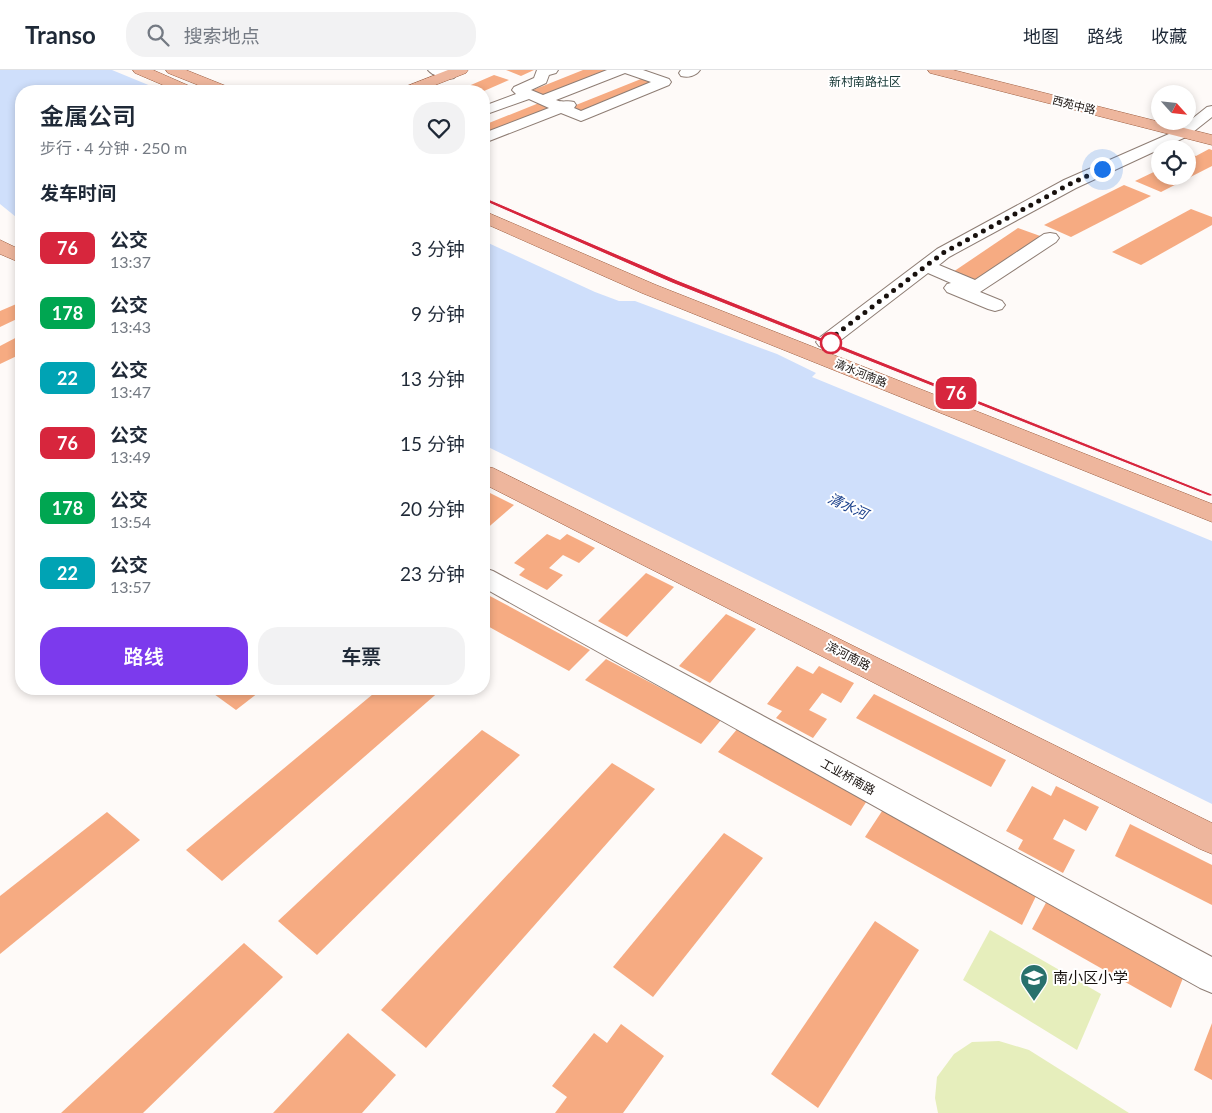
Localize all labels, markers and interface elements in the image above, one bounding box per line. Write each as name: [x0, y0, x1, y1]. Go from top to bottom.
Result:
search box: [126, 12, 476, 57]
text: Transo: [25, 20, 96, 49]
icon: search: [144, 21, 172, 49]
text: 搜索地点: [184, 24, 260, 47]
text: 地图: [1023, 25, 1059, 47]
text: 路线: [1087, 25, 1123, 47]
text: 收藏: [1151, 25, 1187, 47]
district label: 新村南路社区: [829, 74, 901, 89]
north arrow: [1151, 85, 1196, 130]
map controls: [1151, 85, 1196, 185]
street label: 西苑中路: [1051, 93, 1097, 116]
text: 金属公司: [40, 101, 136, 130]
button: heart: [413, 102, 465, 154]
text: 步行 · 4 分钟 · 250 m: [40, 138, 187, 157]
button: locate: [1151, 140, 1196, 185]
your location: [1090, 157, 1115, 182]
text: 发车时间: [40, 181, 116, 204]
text: 公交: [110, 228, 148, 251]
text: 76: [57, 237, 78, 259]
text: 3 分钟: [411, 237, 465, 260]
text: 13:37: [110, 252, 151, 271]
text: 公交: [110, 293, 148, 316]
text: 178: [52, 302, 83, 324]
text: 9 分钟: [411, 302, 465, 325]
text: 13:43: [110, 317, 151, 336]
unlabelled marker: [820, 332, 842, 354]
street label: 清水河南路: [833, 356, 889, 389]
text: 公交: [110, 358, 148, 381]
text: 22: [57, 367, 78, 389]
text: 13 分钟: [400, 367, 465, 390]
line badge: 76: [934, 377, 978, 409]
text: 13:47: [110, 382, 151, 401]
text: 76: [946, 382, 966, 404]
text: 公交: [110, 423, 148, 446]
text: 76: [57, 432, 78, 454]
text: 15 分钟: [400, 432, 465, 455]
text: 13:49: [110, 447, 151, 466]
text: 公交: [110, 488, 148, 511]
water label: 清水河: [826, 489, 874, 523]
text: 178: [52, 497, 83, 519]
text: 20 分钟: [400, 497, 465, 520]
text: 13:54: [110, 512, 151, 531]
text: 公交: [110, 553, 148, 576]
text: 22: [57, 562, 78, 584]
text: 23 分钟: [400, 562, 465, 585]
text: 13:57: [110, 577, 151, 596]
button: 路线: [40, 627, 248, 685]
button: 车票: [258, 627, 465, 685]
street label: 滨河南路: [823, 638, 873, 673]
street label: 工业桥南路: [818, 755, 878, 798]
school or university icon: 南小区小学: [1019, 963, 1049, 1002]
place label: 南小区小学: [1053, 968, 1128, 986]

